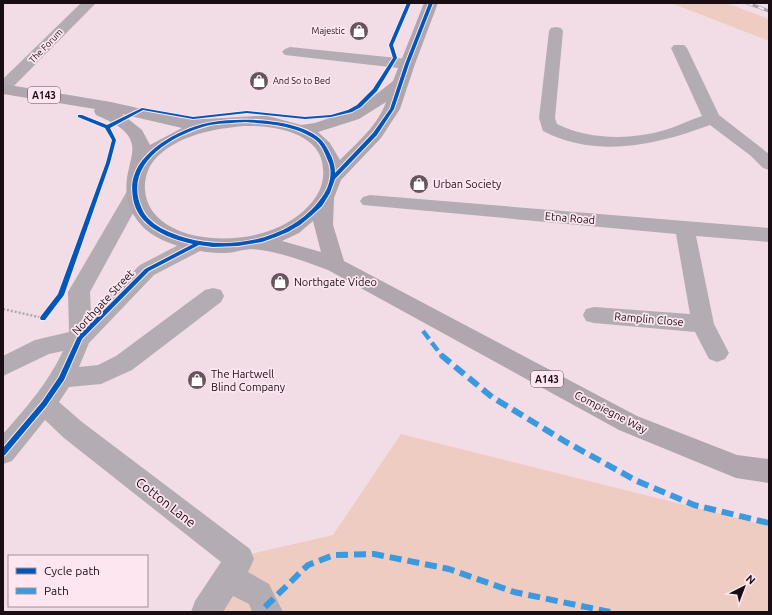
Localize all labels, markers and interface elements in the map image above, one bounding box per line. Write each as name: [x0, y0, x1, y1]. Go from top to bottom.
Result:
shop icon: Majestic: [348, 20, 370, 42]
place label: Majestic: [312, 26, 345, 36]
street label: The Forum: [27, 27, 65, 65]
shop icon: And So to Bed: [248, 70, 270, 92]
place label: And So to Bed: [273, 76, 330, 86]
road number: A143: [28, 87, 60, 103]
shop icon: Urban Society: [408, 173, 430, 195]
place label: Urban Society: [433, 178, 502, 190]
street label: Etna Road: [544, 210, 596, 226]
street label: Northgate Street: [70, 266, 137, 337]
shop icon: Northgate Video: [269, 271, 291, 293]
place label: Northgate Video: [294, 276, 377, 288]
street label: Ramplin Close: [614, 310, 684, 328]
place label: The Hartwell Blind Company: [211, 368, 286, 393]
shop icon: The Hartwell Blind Company: [186, 369, 208, 391]
road number: A143: [531, 371, 563, 387]
street label: Compiegne Way: [573, 389, 650, 436]
street label: Cotton Lane: [133, 474, 199, 530]
legend: [8, 555, 148, 607]
text: Cycle path: [44, 564, 100, 577]
north arrow: [724, 567, 764, 607]
text: N: [744, 572, 758, 587]
text: Path: [44, 584, 69, 597]

